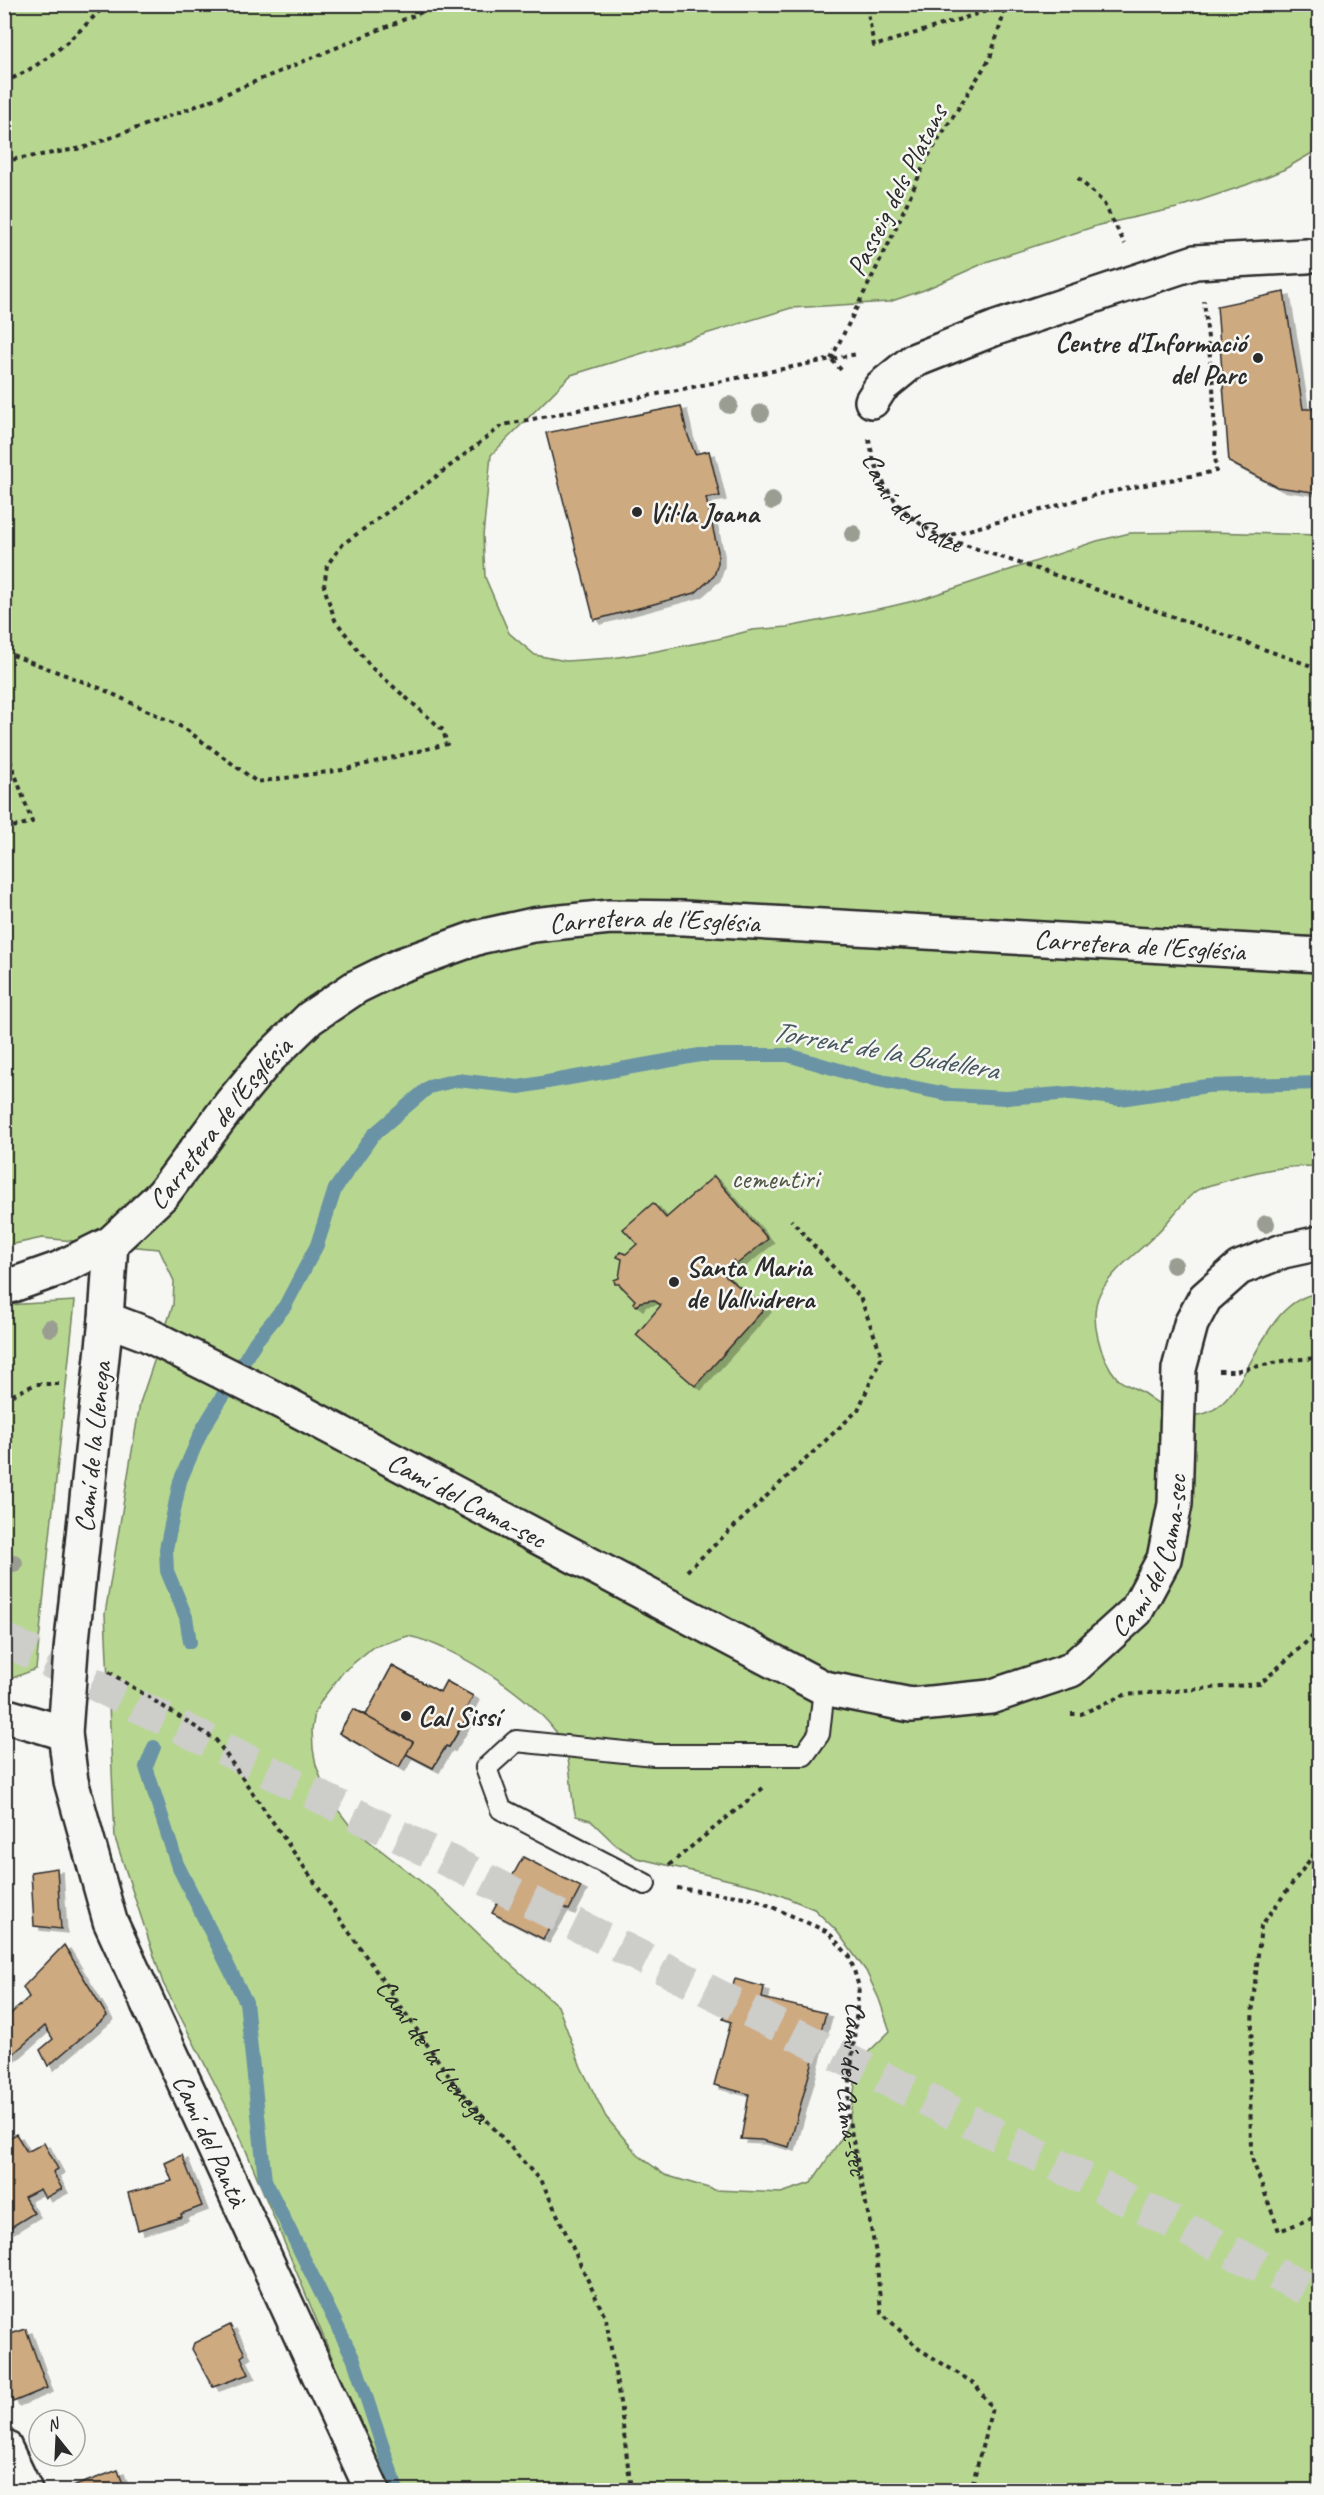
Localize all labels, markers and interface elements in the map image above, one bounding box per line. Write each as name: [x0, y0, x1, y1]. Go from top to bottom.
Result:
street label: Passeig dels Platans: [838, 97, 956, 282]
place label: Centre d'Informació del Parc: [1055, 325, 1250, 392]
marker: Centre d'Informació del Parc: [1251, 351, 1265, 365]
street label: Camí del Salze: [855, 449, 968, 561]
place label: Vil·la Joana: [649, 495, 761, 530]
marker: Vil·la Joana: [630, 505, 644, 519]
street label: Carretera de l'Església: [547, 899, 763, 941]
street label: Carretera de l'Església: [1033, 921, 1248, 969]
water label: Torrent de la Budellera: [769, 1011, 1004, 1089]
street label: Carretera de l'Església: [141, 1028, 300, 1217]
park label: cementiri: [731, 1161, 823, 1196]
place label: Santa Maria de Vallvidrera: [686, 1249, 817, 1316]
marker: Santa Maria de Vallvidrera: [667, 1275, 681, 1289]
street label: Camí de la Llenega: [66, 1358, 119, 1534]
street label: Camí del Cama-sec: [382, 1444, 553, 1557]
street label: Camí del Cama-sec: [1102, 1473, 1194, 1644]
place label: Cal Sissí: [418, 1699, 506, 1734]
marker: Cal Sissí: [399, 1709, 413, 1723]
street label: Camí de la Llenega: [368, 1972, 499, 2132]
street label: Camí del Cama-sec: [829, 2001, 877, 2179]
street label: Camí del Pantà: [165, 2068, 257, 2213]
north arrow: [27, 2408, 87, 2468]
text: N: [45, 2413, 63, 2436]

